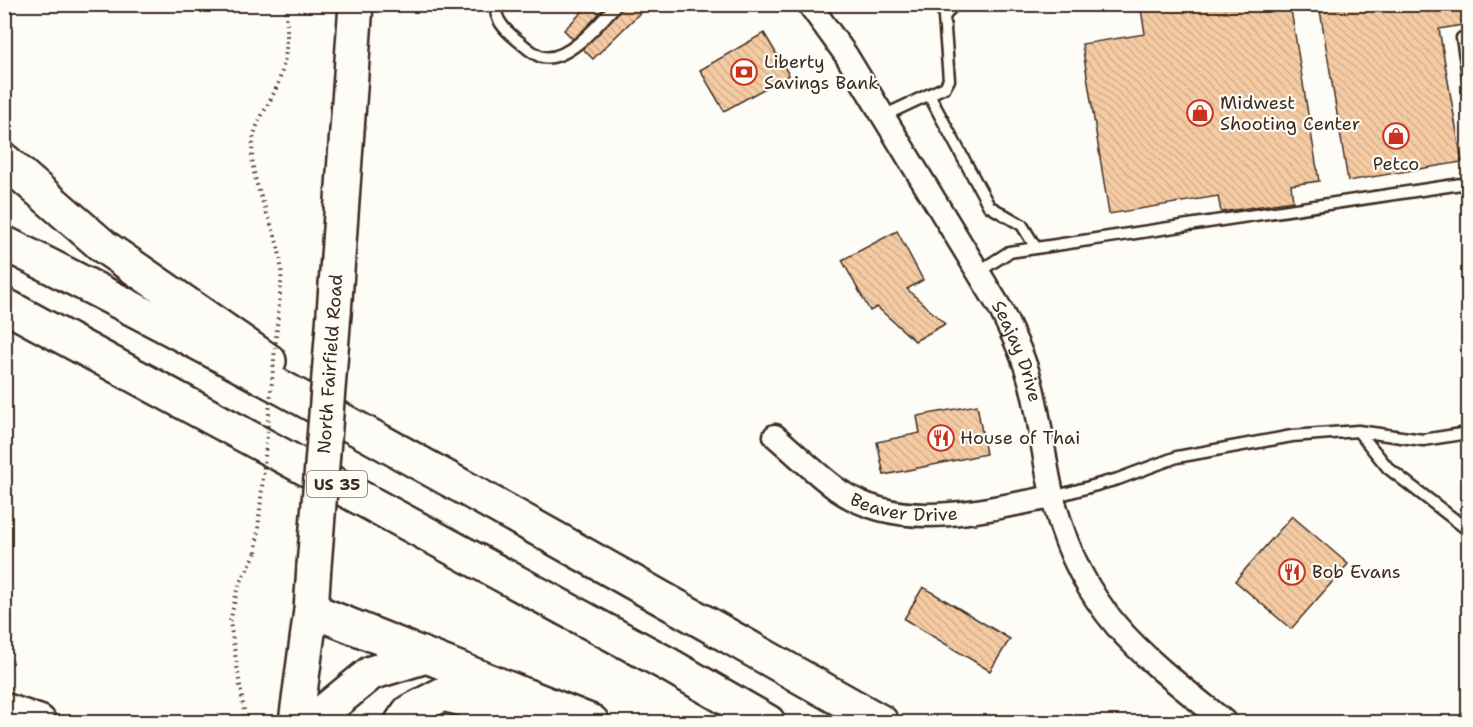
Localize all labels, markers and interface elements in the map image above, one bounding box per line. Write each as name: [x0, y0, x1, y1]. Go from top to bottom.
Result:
place label: Liberty Savings Bank: [764, 50, 879, 95]
bank icon: Liberty Savings Bank: [729, 57, 759, 87]
place label: Midwest Shooting Center: [1220, 91, 1360, 136]
shop icon: Midwest Shooting Center: [1185, 98, 1215, 128]
shop icon: Petco: [1381, 121, 1411, 151]
place label: Petco: [1373, 152, 1419, 176]
street label: North Fairfield Road: [312, 273, 348, 455]
street label: Seajay Drive: [986, 296, 1047, 404]
restaurant icon: House of Thai: [926, 423, 956, 453]
place label: House of Thai: [960, 426, 1080, 450]
road number: US 35: [307, 471, 367, 497]
street label: Beaver Drive: [846, 487, 959, 527]
restaurant icon: Bob Evans: [1277, 557, 1307, 587]
place label: Bob Evans: [1312, 560, 1401, 584]

